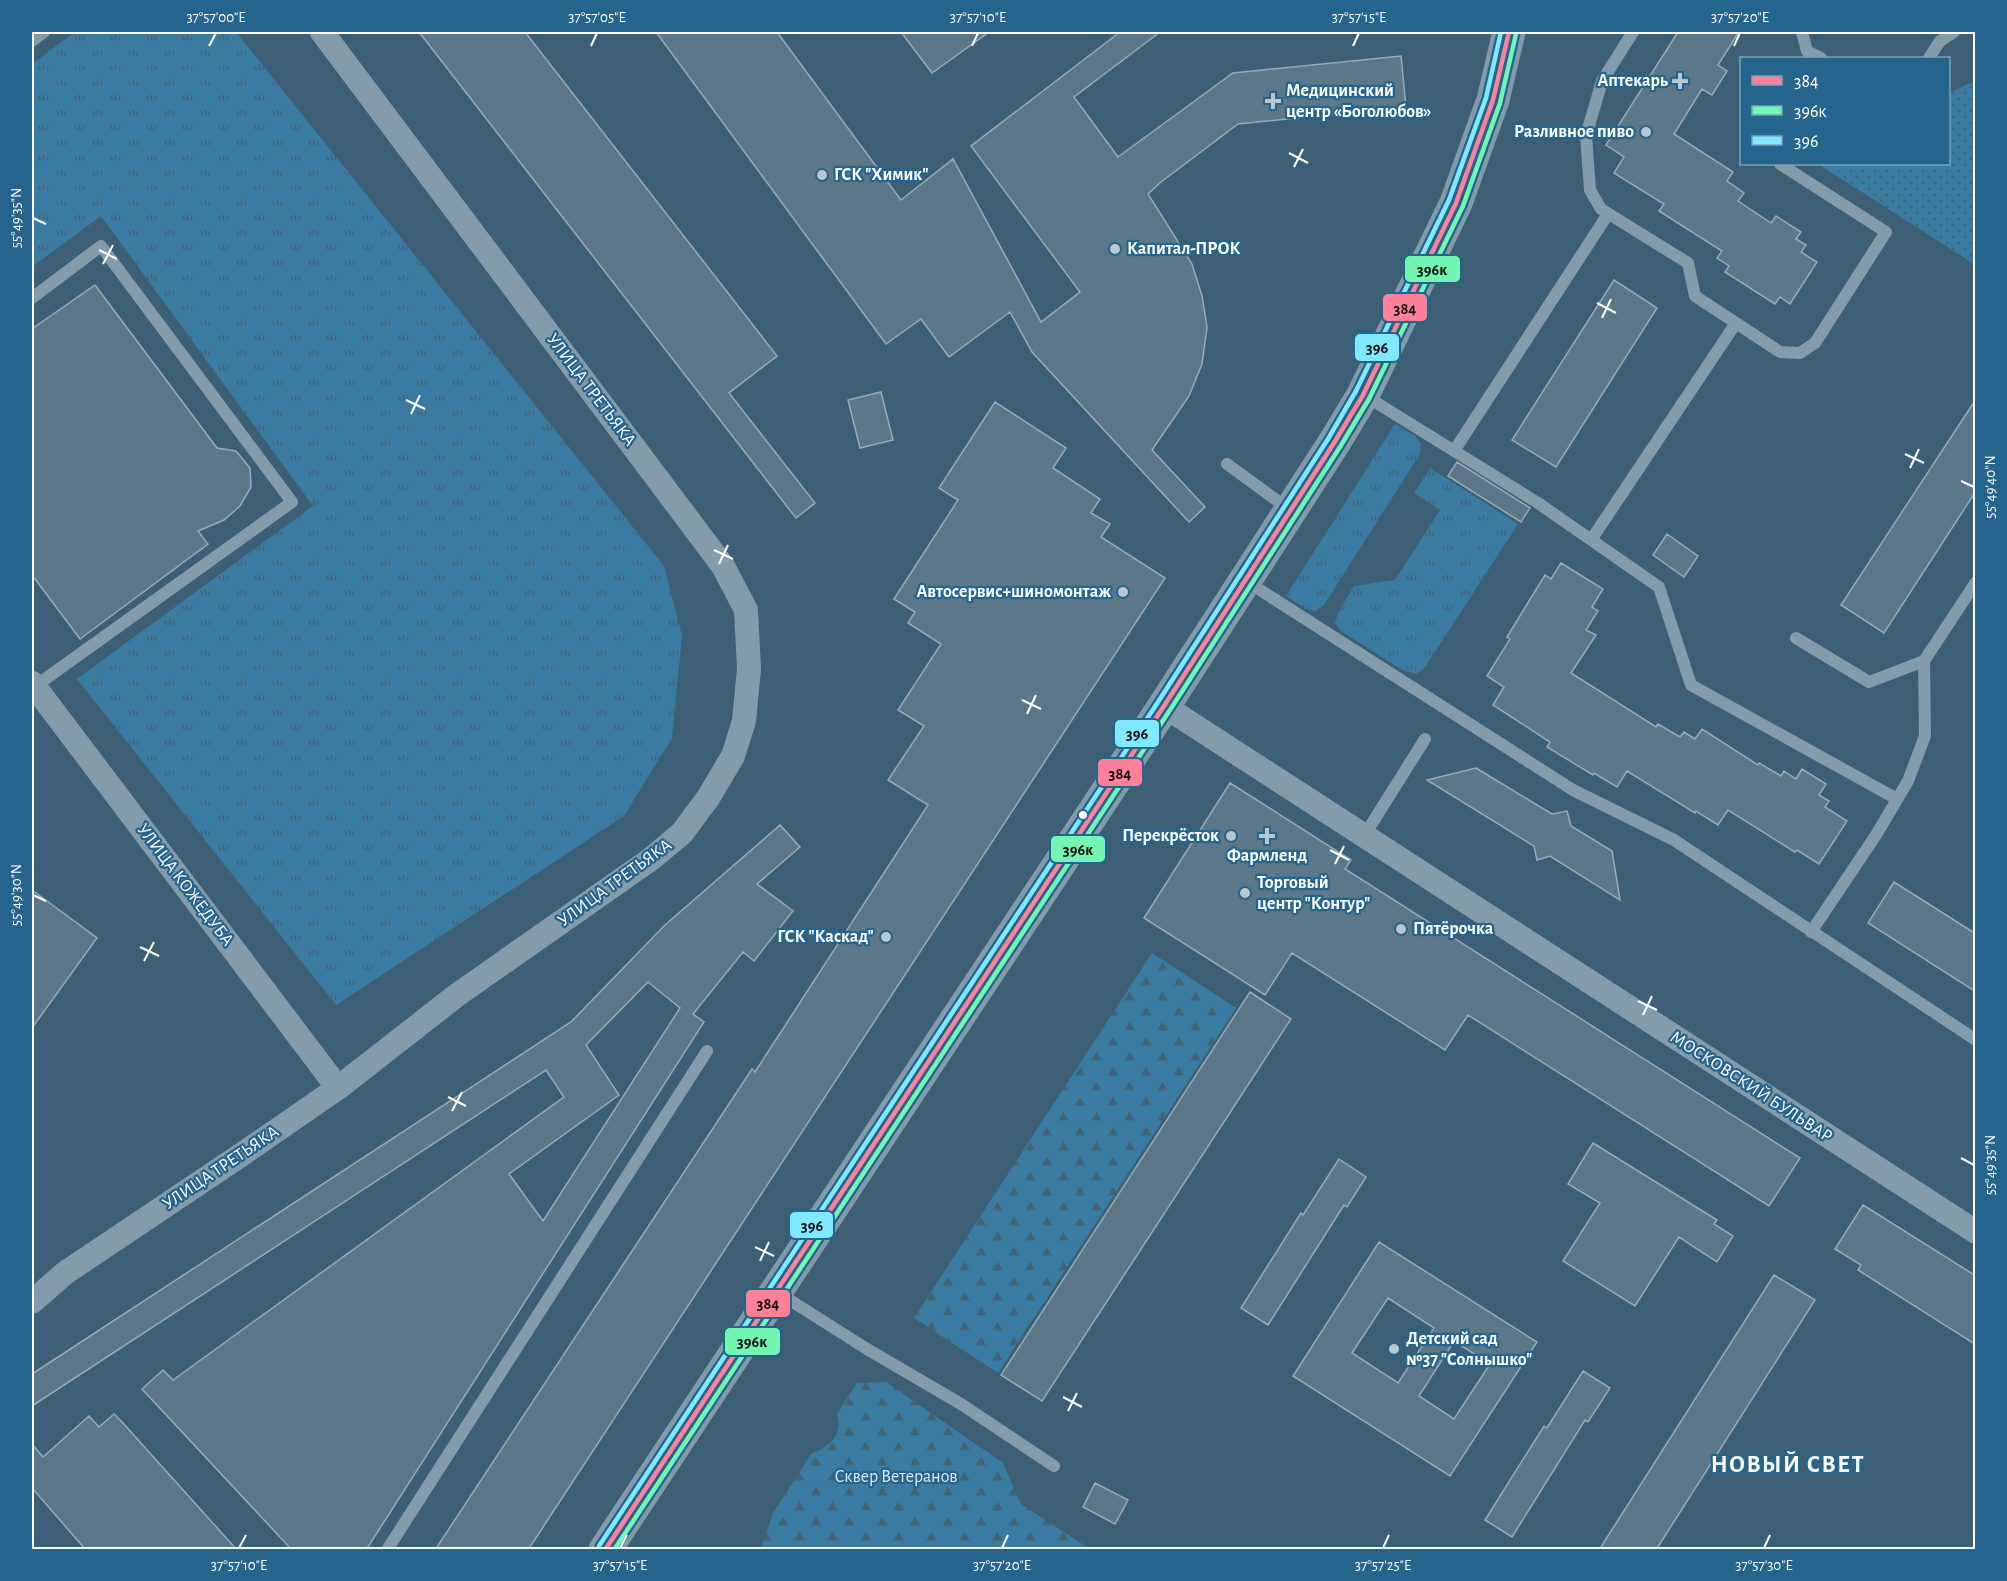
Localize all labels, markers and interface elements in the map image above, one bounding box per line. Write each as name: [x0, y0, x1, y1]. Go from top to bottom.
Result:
text: 37°57'00"E: [186, 10, 246, 25]
text: 37°57'05"E: [568, 10, 626, 25]
text: 37°57'10"E: [950, 10, 1006, 25]
text: 37°57'15"E: [1332, 10, 1386, 25]
text: 37°57'20"E: [1711, 10, 1769, 25]
legend: [1740, 57, 1950, 165]
place label: Аптекарь: [1597, 72, 1669, 90]
text: 384: [1794, 73, 1819, 91]
marker: Аптекарь: [1673, 74, 1687, 88]
place label: Медицинский центр «Боголюбов»: [1286, 82, 1432, 121]
marker: Медицинский центр «Боголюбов»: [1264, 92, 1282, 110]
text: 396к: [1794, 103, 1827, 121]
place label: Разливное пиво: [1514, 123, 1634, 141]
marker: Разливное пиво: [1639, 125, 1653, 139]
text: 396: [1794, 133, 1818, 151]
place label: ГСК "Химик": [834, 166, 929, 184]
marker: ГСК "Химик": [815, 168, 829, 182]
text: 55°49'35"N: [9, 188, 24, 248]
place label: Капитал-ПРОК: [1127, 240, 1241, 258]
marker: Капитал-ПРОК: [1108, 242, 1122, 256]
line badge: 396к: [1404, 255, 1461, 283]
text: 396к: [1417, 262, 1447, 278]
line badge: 384: [1382, 293, 1428, 322]
text: 384: [1394, 301, 1416, 317]
street label: УЛИЦА ТРЕТЬЯКА: [543, 330, 639, 450]
line badge: 396: [1354, 333, 1400, 362]
text: 396: [1366, 340, 1388, 356]
text: 55°49'40"N: [1983, 455, 1998, 519]
place label: Автосервис+шиномонтаж: [916, 583, 1111, 601]
marker: Автосервис+шиномонтаж: [1116, 585, 1130, 599]
line badge: 396: [1114, 719, 1160, 748]
text: 396: [1126, 726, 1148, 742]
line badge: 384: [1097, 758, 1143, 787]
text: 384: [1109, 766, 1131, 782]
unlabelled marker: [1077, 809, 1089, 821]
street label: УЛИЦА КОЖЕДУБА: [133, 821, 237, 950]
place label: Перекрёсток: [1122, 827, 1219, 845]
marker: Перекрёсток: [1224, 829, 1238, 843]
marker: Фармленд: [1260, 829, 1274, 843]
line badge: 396к: [1050, 835, 1106, 863]
street label: УЛИЦА ТРЕТЬЯКА: [555, 836, 676, 930]
text: 396к: [1063, 842, 1093, 858]
place label: Фармленд: [1227, 847, 1308, 865]
text: 55°49'30"N: [9, 864, 24, 926]
place label: Торговый центр "Контур": [1257, 874, 1370, 913]
marker: Торговый центр "Контур": [1238, 886, 1252, 900]
place label: Пятёрочка: [1413, 920, 1494, 938]
marker: Пятёрочка: [1394, 922, 1408, 936]
place label: ГСК "Каскад": [777, 928, 874, 946]
marker: ГСК "Каскад": [879, 930, 893, 944]
street label: МОСКОВСКИЙ БУЛЬВАР: [1667, 1026, 1836, 1146]
street label: УЛИЦА ТРЕТЬЯКА: [160, 1122, 283, 1213]
text: 55°49'35"N: [1983, 1135, 1998, 1195]
line badge: 396: [789, 1211, 834, 1239]
text: 396: [801, 1218, 823, 1234]
line badge: 384: [745, 1289, 791, 1318]
text: 384: [757, 1296, 779, 1312]
line badge: 396к: [724, 1327, 781, 1356]
place label: Детский сад №37 "Солнышко": [1406, 1330, 1532, 1369]
text: 396к: [737, 1334, 767, 1350]
marker: Детский сад №37 "Солнышко": [1387, 1342, 1401, 1356]
district label: НОВЫЙ СВЕТ: [1711, 1451, 1865, 1477]
park label: Сквер Ветеранов: [834, 1468, 958, 1486]
text: 37°57'10"E: [211, 1558, 267, 1573]
text: 37°57'15"E: [593, 1558, 647, 1573]
text: 37°57'20"E: [973, 1558, 1031, 1573]
text: 37°57'25"E: [1355, 1558, 1411, 1573]
text: 37°57'30"E: [1735, 1558, 1793, 1573]

